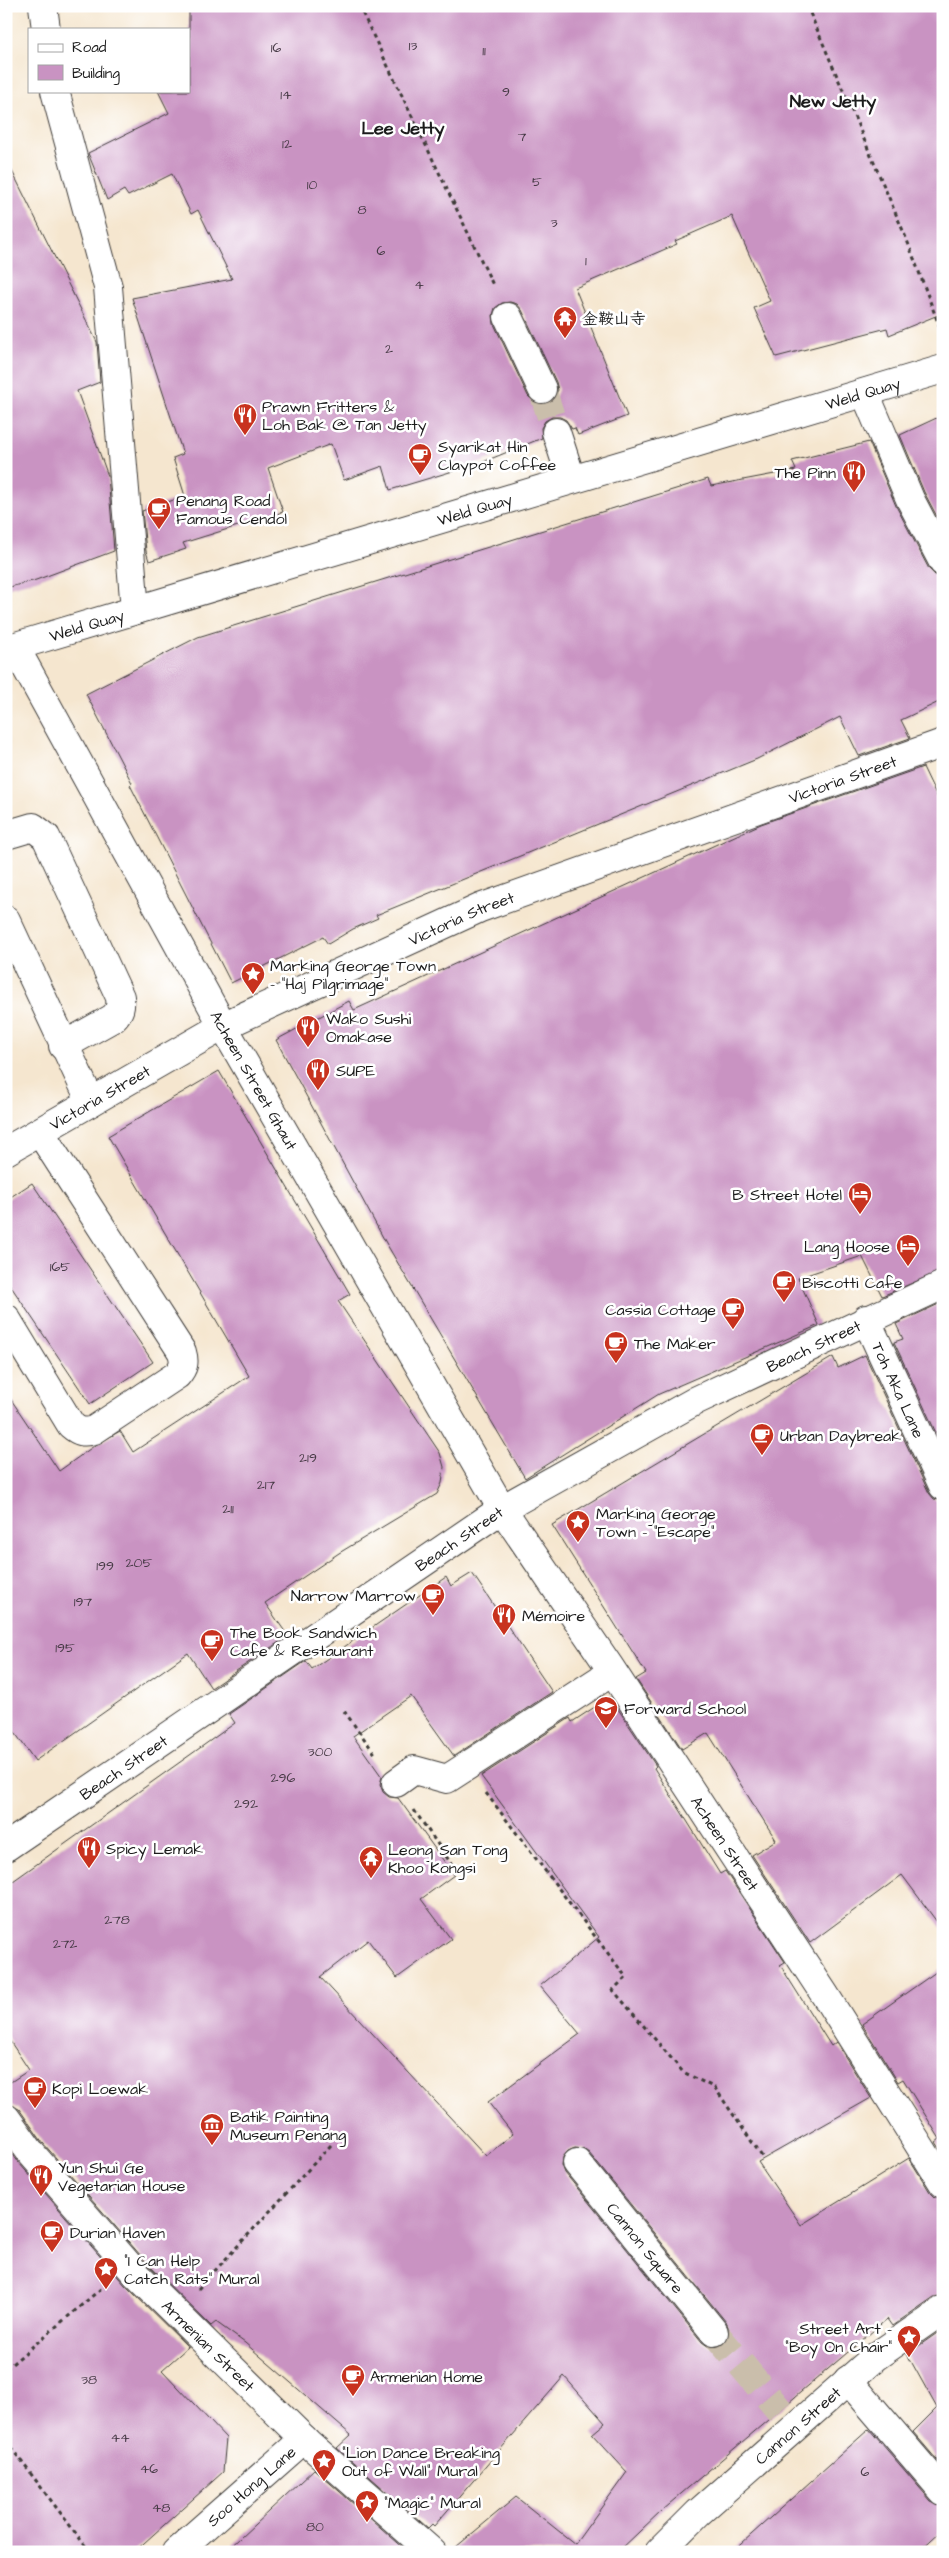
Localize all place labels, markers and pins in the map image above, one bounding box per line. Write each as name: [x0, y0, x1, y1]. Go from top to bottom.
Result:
temple icon: 金鞍山寺: [552, 305, 578, 339]
place label: 金鞍山寺: [582, 308, 646, 330]
place label: Prawn Fritters & Loh Bak @ Tan Jetty: [262, 396, 427, 437]
restaurant icon: Prawn Fritters & Loh Bak @ Tan Jetty: [232, 402, 258, 436]
place label: Syarikat Hin Claypot Coffee: [438, 436, 557, 477]
cafe icon: Syarikat Hin Claypot Coffee: [407, 442, 433, 476]
restaurant icon: The Pinn: [841, 459, 867, 493]
place label: The Pinn: [774, 462, 836, 484]
place label: Penang Road Famous Cendol: [176, 490, 287, 530]
cafe icon: Penang Road Famous Cendol: [146, 496, 172, 530]
place label: Marking George Town - "Haj Pilgrimage": [270, 955, 436, 996]
place icon: Marking George Town - "Haj Pilgrimage": [240, 961, 266, 995]
place label: Wako Sushi Omakase: [326, 1008, 412, 1048]
restaurant icon: Wako Sushi Omakase: [295, 1014, 321, 1048]
restaurant icon: SUPE: [305, 1057, 331, 1091]
place label: SUPE: [336, 1060, 375, 1082]
hotel icon: B Street Hotel: [847, 1181, 873, 1215]
place label: B Street Hotel: [732, 1184, 842, 1206]
hotel icon: Lang Hoose: [895, 1233, 921, 1267]
place label: Lang Hoose: [804, 1236, 890, 1259]
cafe icon: Biscotti Cafe: [771, 1269, 797, 1303]
place label: Biscotti Cafe: [802, 1272, 903, 1294]
cafe icon: Cassia Cottage: [720, 1296, 746, 1330]
place label: Cassia Cottage: [605, 1299, 716, 1322]
cafe icon: The Maker: [603, 1330, 629, 1364]
place label: The Maker: [634, 1333, 716, 1355]
cafe icon: Urban Daybreak: [749, 1422, 775, 1456]
place label: Urban Daybreak: [780, 1425, 901, 1448]
place label: Marking George Town - "Escape": [596, 1503, 716, 1543]
place icon: Marking George Town - "Escape": [565, 1509, 591, 1543]
cafe icon: Narrow Marrow: [420, 1582, 446, 1616]
place label: Narrow Marrow: [291, 1585, 416, 1607]
restaurant icon: Mémoire: [491, 1602, 517, 1636]
place label: Mémoire: [522, 1605, 586, 1627]
place label: The Book Sandwich Cafe & Restaurant: [230, 1622, 377, 1662]
cafe icon: The Book Sandwich Cafe & Restaurant: [199, 1628, 225, 1662]
school or university icon: Forward School: [593, 1695, 619, 1729]
place label: Forward School: [624, 1698, 746, 1720]
restaurant icon: Spicy Lemak: [76, 1835, 102, 1869]
place label: Spicy Lemak: [106, 1838, 203, 1861]
place label: Leong San Tong Khoo Kongsi: [388, 1839, 507, 1880]
temple icon: Leong San Tong Khoo Kongsi: [358, 1845, 384, 1879]
cafe icon: Kopi Loewak: [22, 2075, 48, 2109]
place label: Kopi Loewak: [52, 2078, 148, 2100]
place label: Batik Painting Museum Penang: [230, 2106, 346, 2147]
museum icon: Batik Painting Museum Penang: [199, 2112, 225, 2146]
place label: Yun Shui Ge Vegetarian House: [58, 2157, 186, 2198]
restaurant icon: Yun Shui Ge Vegetarian House: [28, 2163, 54, 2197]
cafe icon: Durian Haven: [39, 2219, 65, 2253]
place label: Durian Haven: [70, 2222, 165, 2244]
place label: "I Can Help Catch Rats" Mural: [124, 2250, 259, 2290]
place icon: "I Can Help Catch Rats" Mural: [93, 2256, 119, 2290]
place label: Street Art - "Boy On Chair": [785, 2318, 892, 2359]
place icon: Street Art - "Boy On Chair": [896, 2324, 922, 2358]
cafe icon: Armenian Home: [340, 2363, 366, 2397]
place label: Armenian Home: [370, 2366, 483, 2388]
place label: "Lion Dance Breaking Out of Wall" Mural: [342, 2442, 500, 2482]
place icon: "Lion Dance Breaking Out of Wall" Mural: [311, 2448, 337, 2482]
place icon: "Magic" Mural: [354, 2489, 380, 2523]
place label: "Magic" Mural: [384, 2492, 481, 2515]

